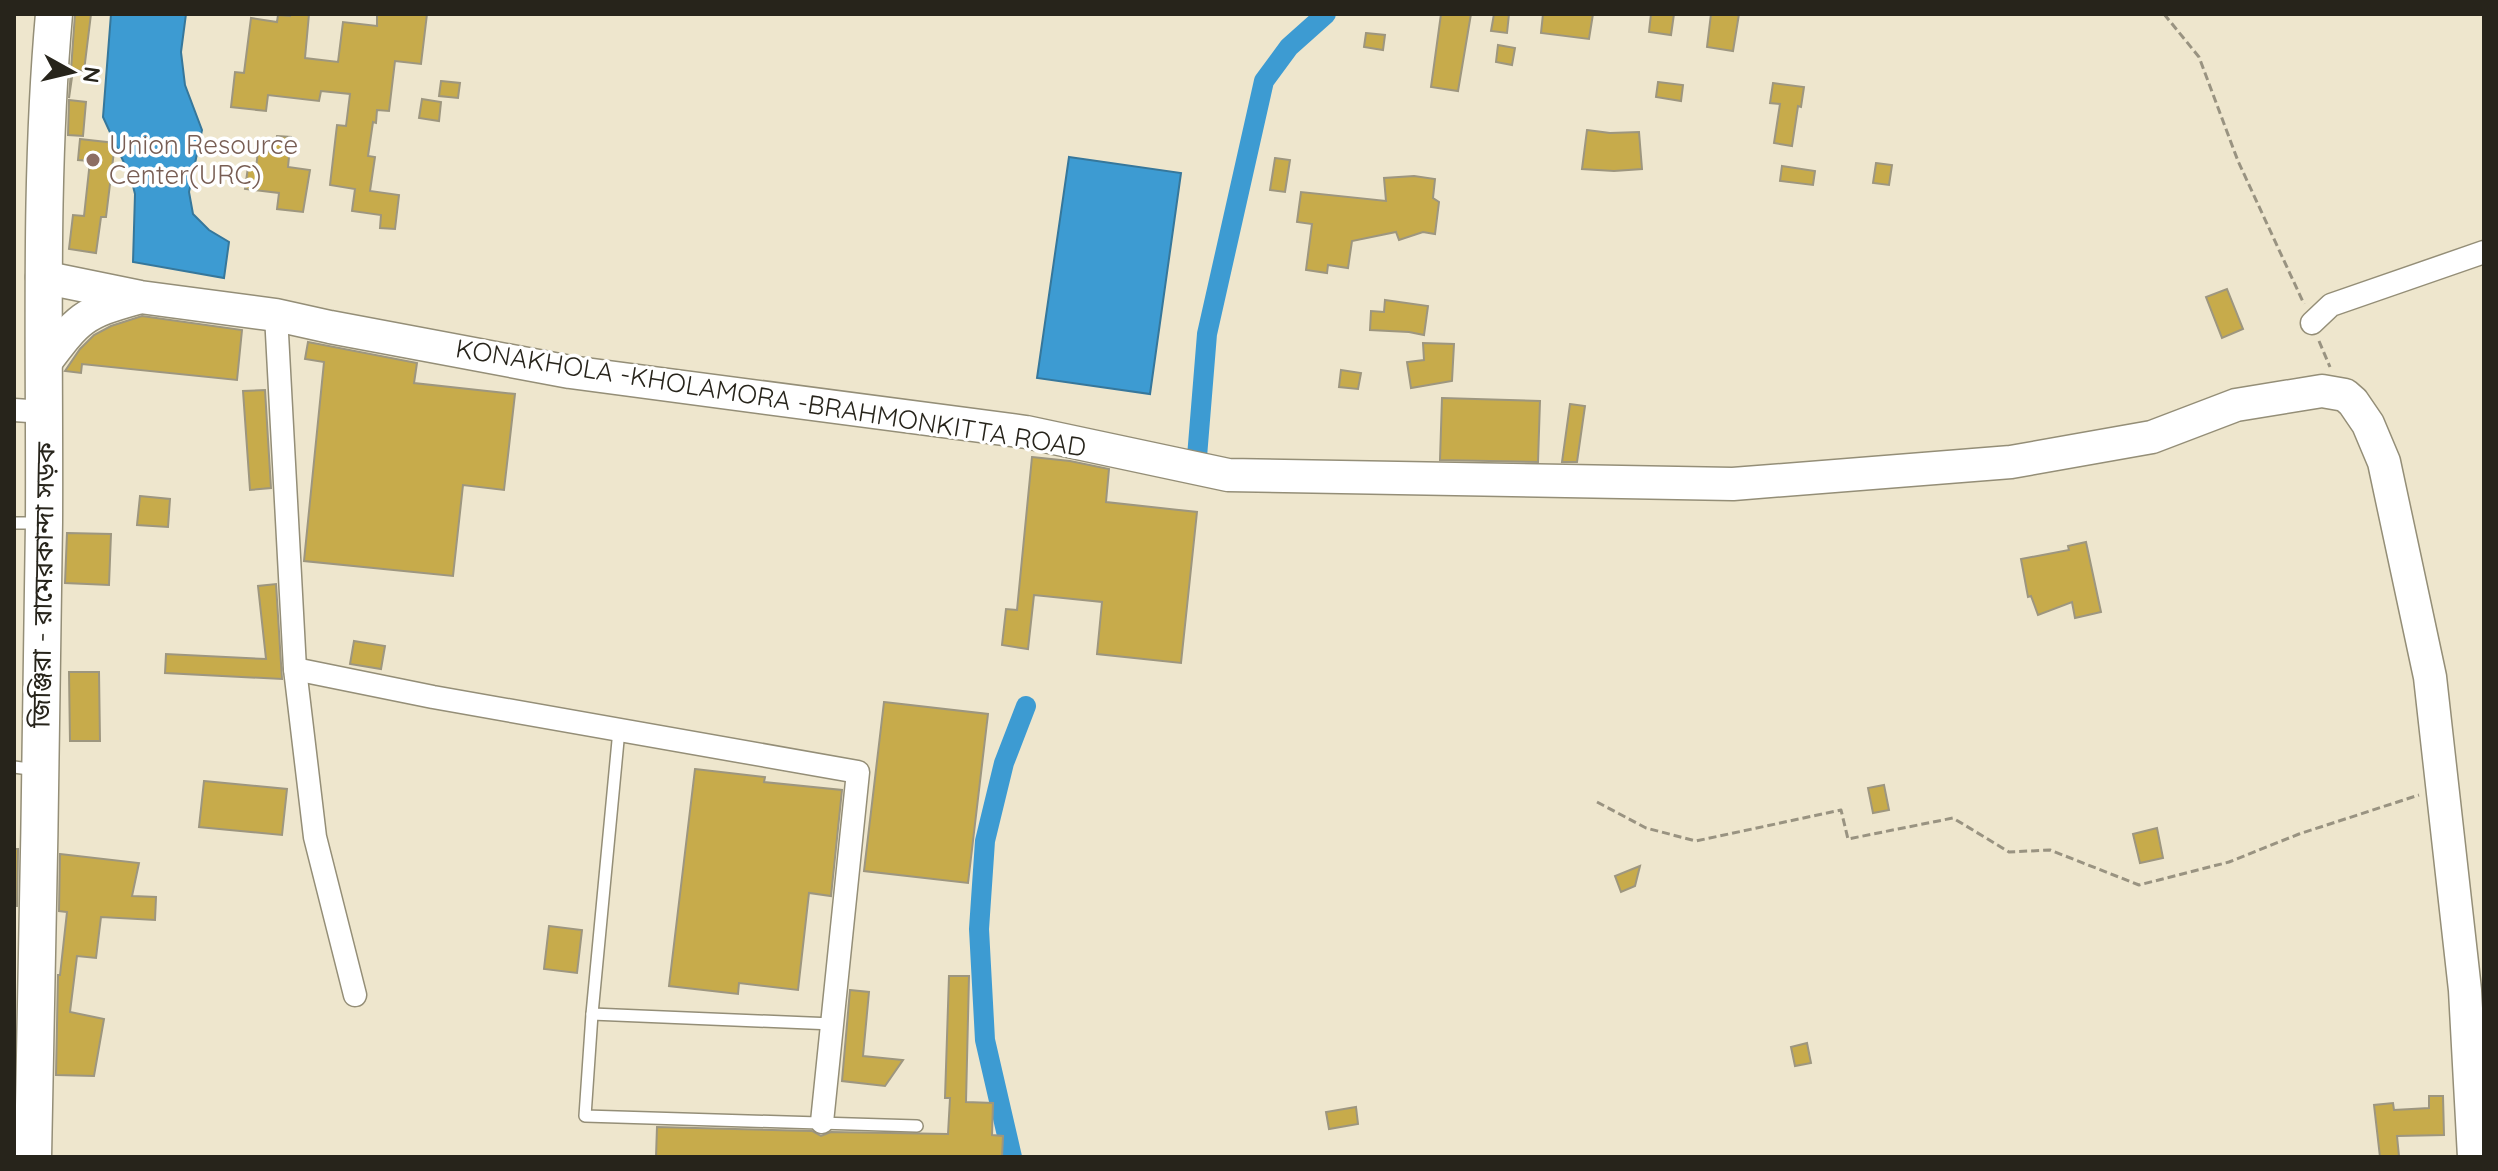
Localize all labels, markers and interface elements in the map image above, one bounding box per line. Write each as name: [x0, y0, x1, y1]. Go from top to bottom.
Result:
north arrow: [32, 32, 112, 112]
text: N: [77, 65, 107, 85]
place label: Union Resource Center(URC): [109, 128, 298, 191]
marker: Union Resource Center(URC): [84, 151, 102, 169]
street label: KONAKHOLA -KHOLAMORA -BRAHMONKITTA ROAD: [454, 331, 1089, 464]
street label: জিঞ্জিরা - রামেরকান্দা সড়ক: [23, 441, 62, 729]

